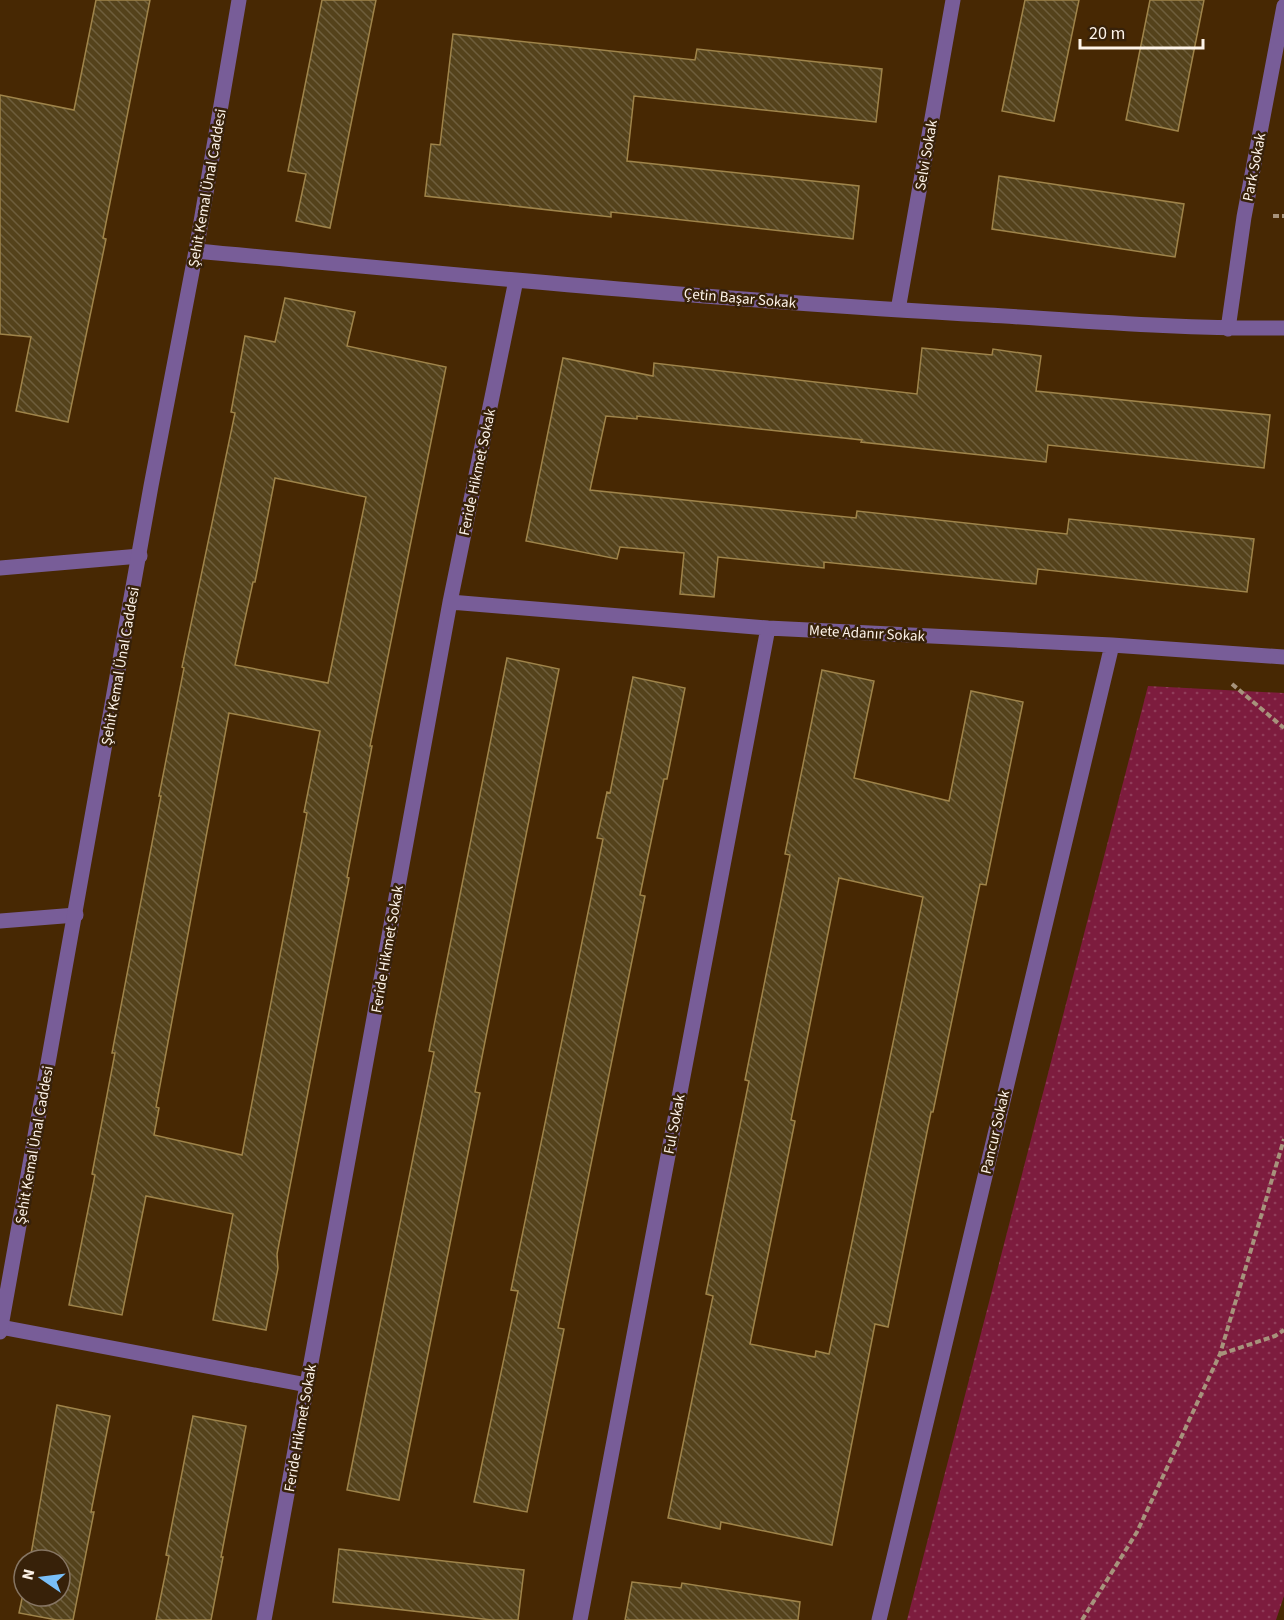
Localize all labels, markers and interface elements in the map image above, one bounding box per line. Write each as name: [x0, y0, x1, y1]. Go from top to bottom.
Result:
scale bar: [1080, 12, 1203, 50]
text: 20 m: [1089, 21, 1125, 46]
street label: Şehit Kemal Ünal Caddesi: [183, 107, 232, 269]
street label: Selvi Sokak: [910, 118, 943, 192]
street label: Park Sokak: [1238, 130, 1272, 203]
street label: Çetin Başar Sokak: [683, 283, 798, 314]
street label: Feride Hikmet Sokak: [454, 406, 501, 538]
street label: Şehit Kemal Ünal Caddesi: [96, 585, 145, 747]
street label: Mete Adanır Sokak: [808, 620, 926, 647]
street label: Feride Hikmet Sokak: [366, 883, 409, 1015]
street label: Şehit Kemal Ünal Caddesi: [10, 1064, 59, 1226]
street label: Pancur Sokak: [976, 1088, 1015, 1176]
street label: Ful Sokak: [658, 1092, 691, 1156]
street label: Feride Hikmet Sokak: [279, 1362, 322, 1494]
north arrow: [12, 1548, 72, 1608]
text: N: [16, 1567, 40, 1582]

